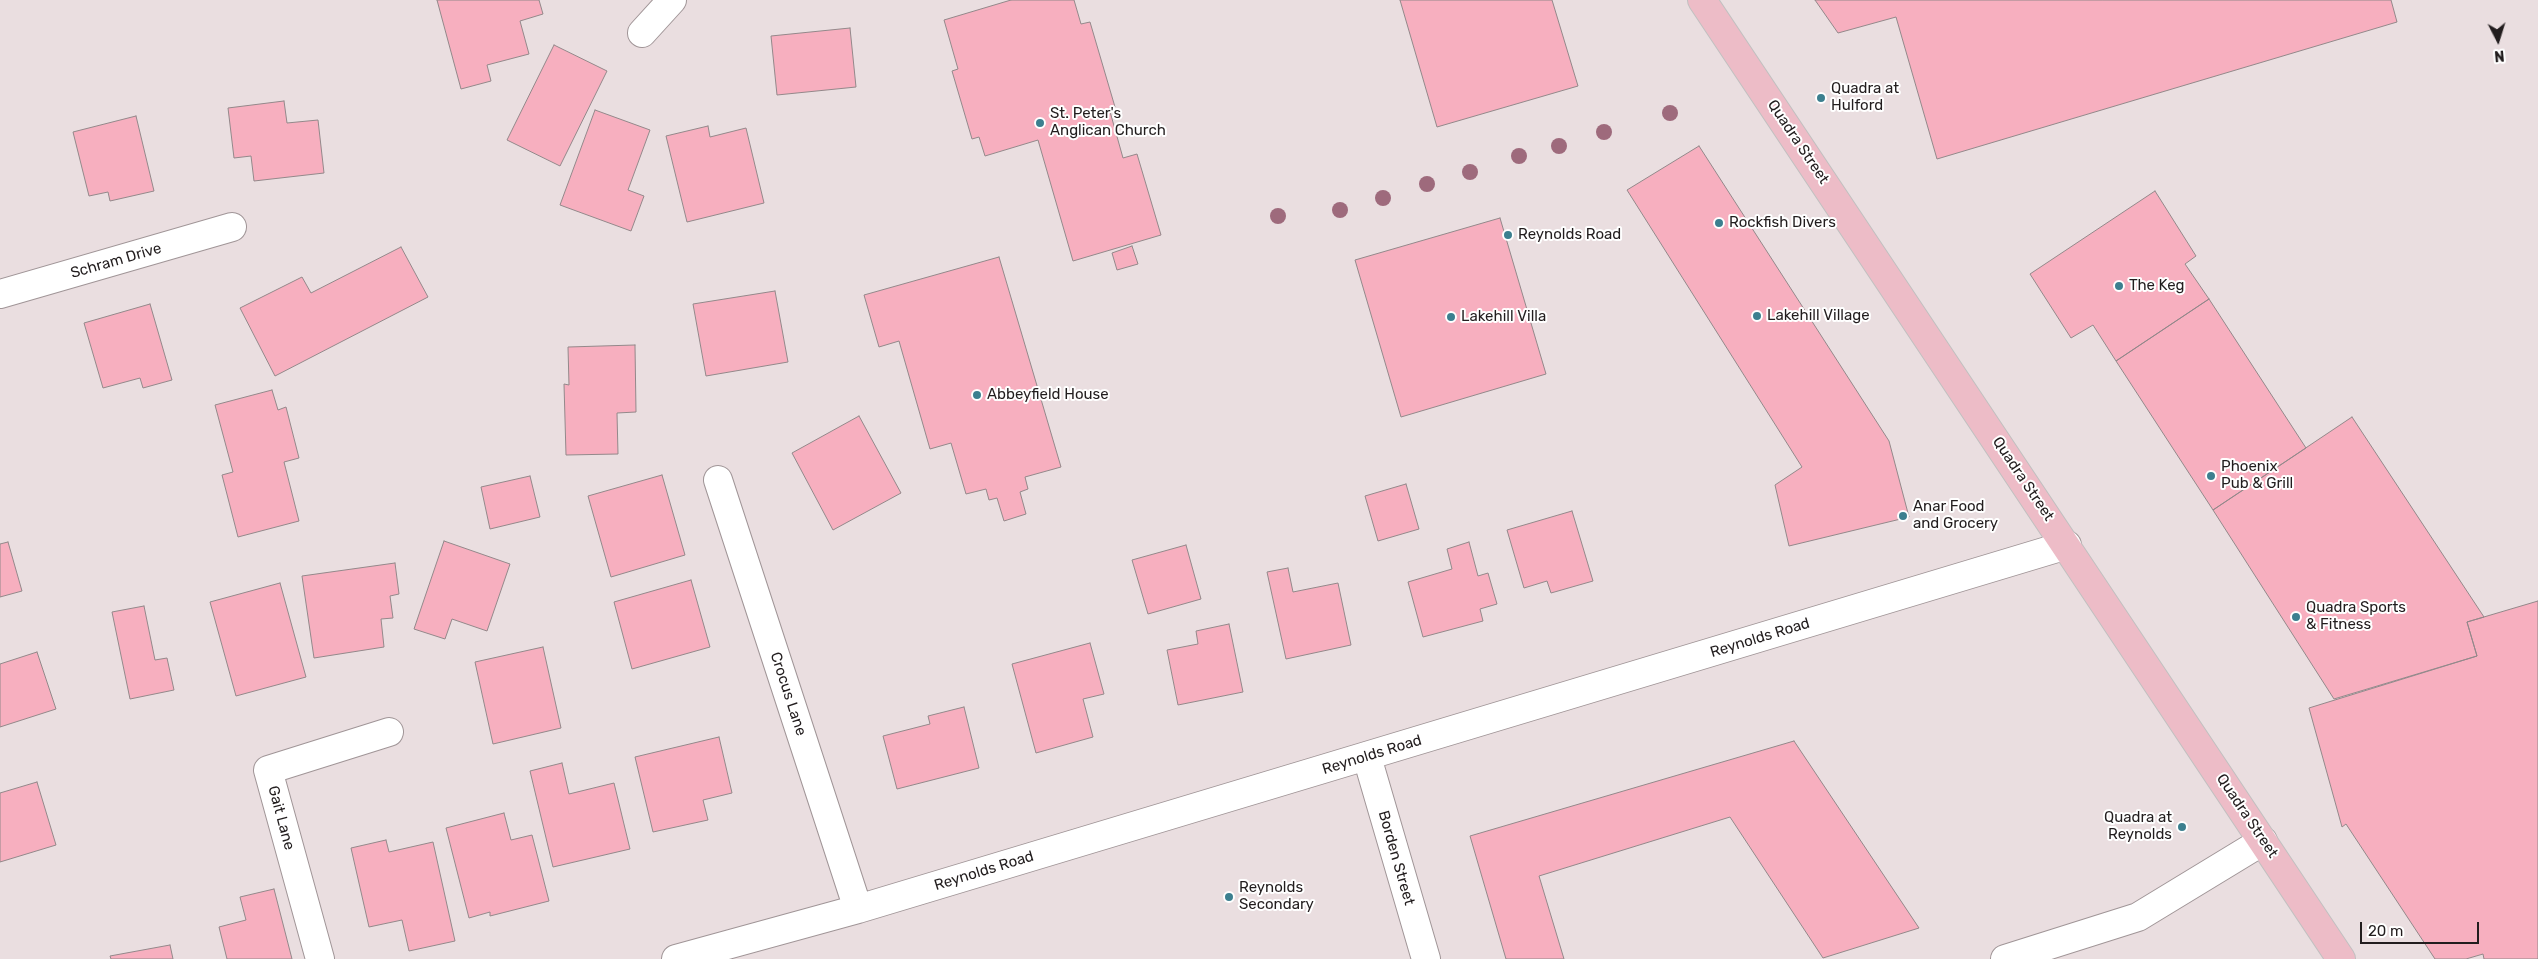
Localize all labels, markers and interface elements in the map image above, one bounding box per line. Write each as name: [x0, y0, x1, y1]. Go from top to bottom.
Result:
north arrow: [2473, 15, 2523, 65]
text: N: [2494, 47, 2505, 64]
place label: Quadra at Hulford: [1831, 80, 1899, 115]
marker: Quadra at Hulford: [1815, 92, 1827, 104]
street label: Quadra Street: [1763, 97, 1833, 187]
place label: St. Peter's Anglican Church: [1050, 105, 1166, 140]
marker: St. Peter's Anglican Church: [1034, 117, 1046, 129]
place label: Rockfish Divers: [1729, 214, 1836, 232]
marker: Rockfish Divers: [1713, 217, 1725, 229]
place label: Reynolds Road: [1518, 226, 1621, 244]
marker: Reynolds Road: [1502, 229, 1514, 241]
street label: Schram Drive: [68, 239, 164, 283]
place label: The Keg: [2129, 277, 2185, 295]
marker: The Keg: [2113, 280, 2125, 292]
place label: Lakehill Village: [1767, 307, 1870, 325]
place label: Lakehill Villa: [1461, 308, 1546, 326]
marker: Lakehill Village: [1751, 310, 1763, 322]
marker: Lakehill Villa: [1445, 311, 1457, 323]
place label: Abbeyfield House: [987, 386, 1109, 404]
marker: Abbeyfield House: [971, 389, 983, 401]
street label: Quadra Street: [1988, 434, 2058, 524]
place label: Phoenix Pub & Grill: [2221, 458, 2293, 493]
marker: Phoenix Pub & Grill: [2205, 470, 2217, 482]
place label: Anar Food and Grocery: [1913, 498, 1998, 533]
marker: Anar Food and Grocery: [1897, 510, 1909, 522]
place label: Quadra Sports & Fitness: [2306, 599, 2406, 634]
marker: Quadra Sports & Fitness: [2290, 611, 2302, 623]
street label: Reynolds Road: [1708, 614, 1812, 662]
street label: Crocus Lane: [766, 650, 810, 738]
street label: Reynolds Road: [1320, 731, 1424, 779]
street label: Quadra Street: [2212, 771, 2282, 861]
street label: Gait Lane: [264, 784, 298, 852]
street label: Borden Street: [1374, 809, 1418, 907]
place label: Quadra at Reynolds: [2104, 809, 2172, 844]
marker: Quadra at Reynolds: [2176, 821, 2188, 833]
street label: Reynolds Road: [932, 847, 1036, 895]
place label: Reynolds Secondary: [1239, 879, 1314, 914]
marker: Reynolds Secondary: [1223, 891, 1235, 903]
scale bar: [2363, 912, 2482, 944]
text: 20 m: [2368, 922, 2403, 940]

